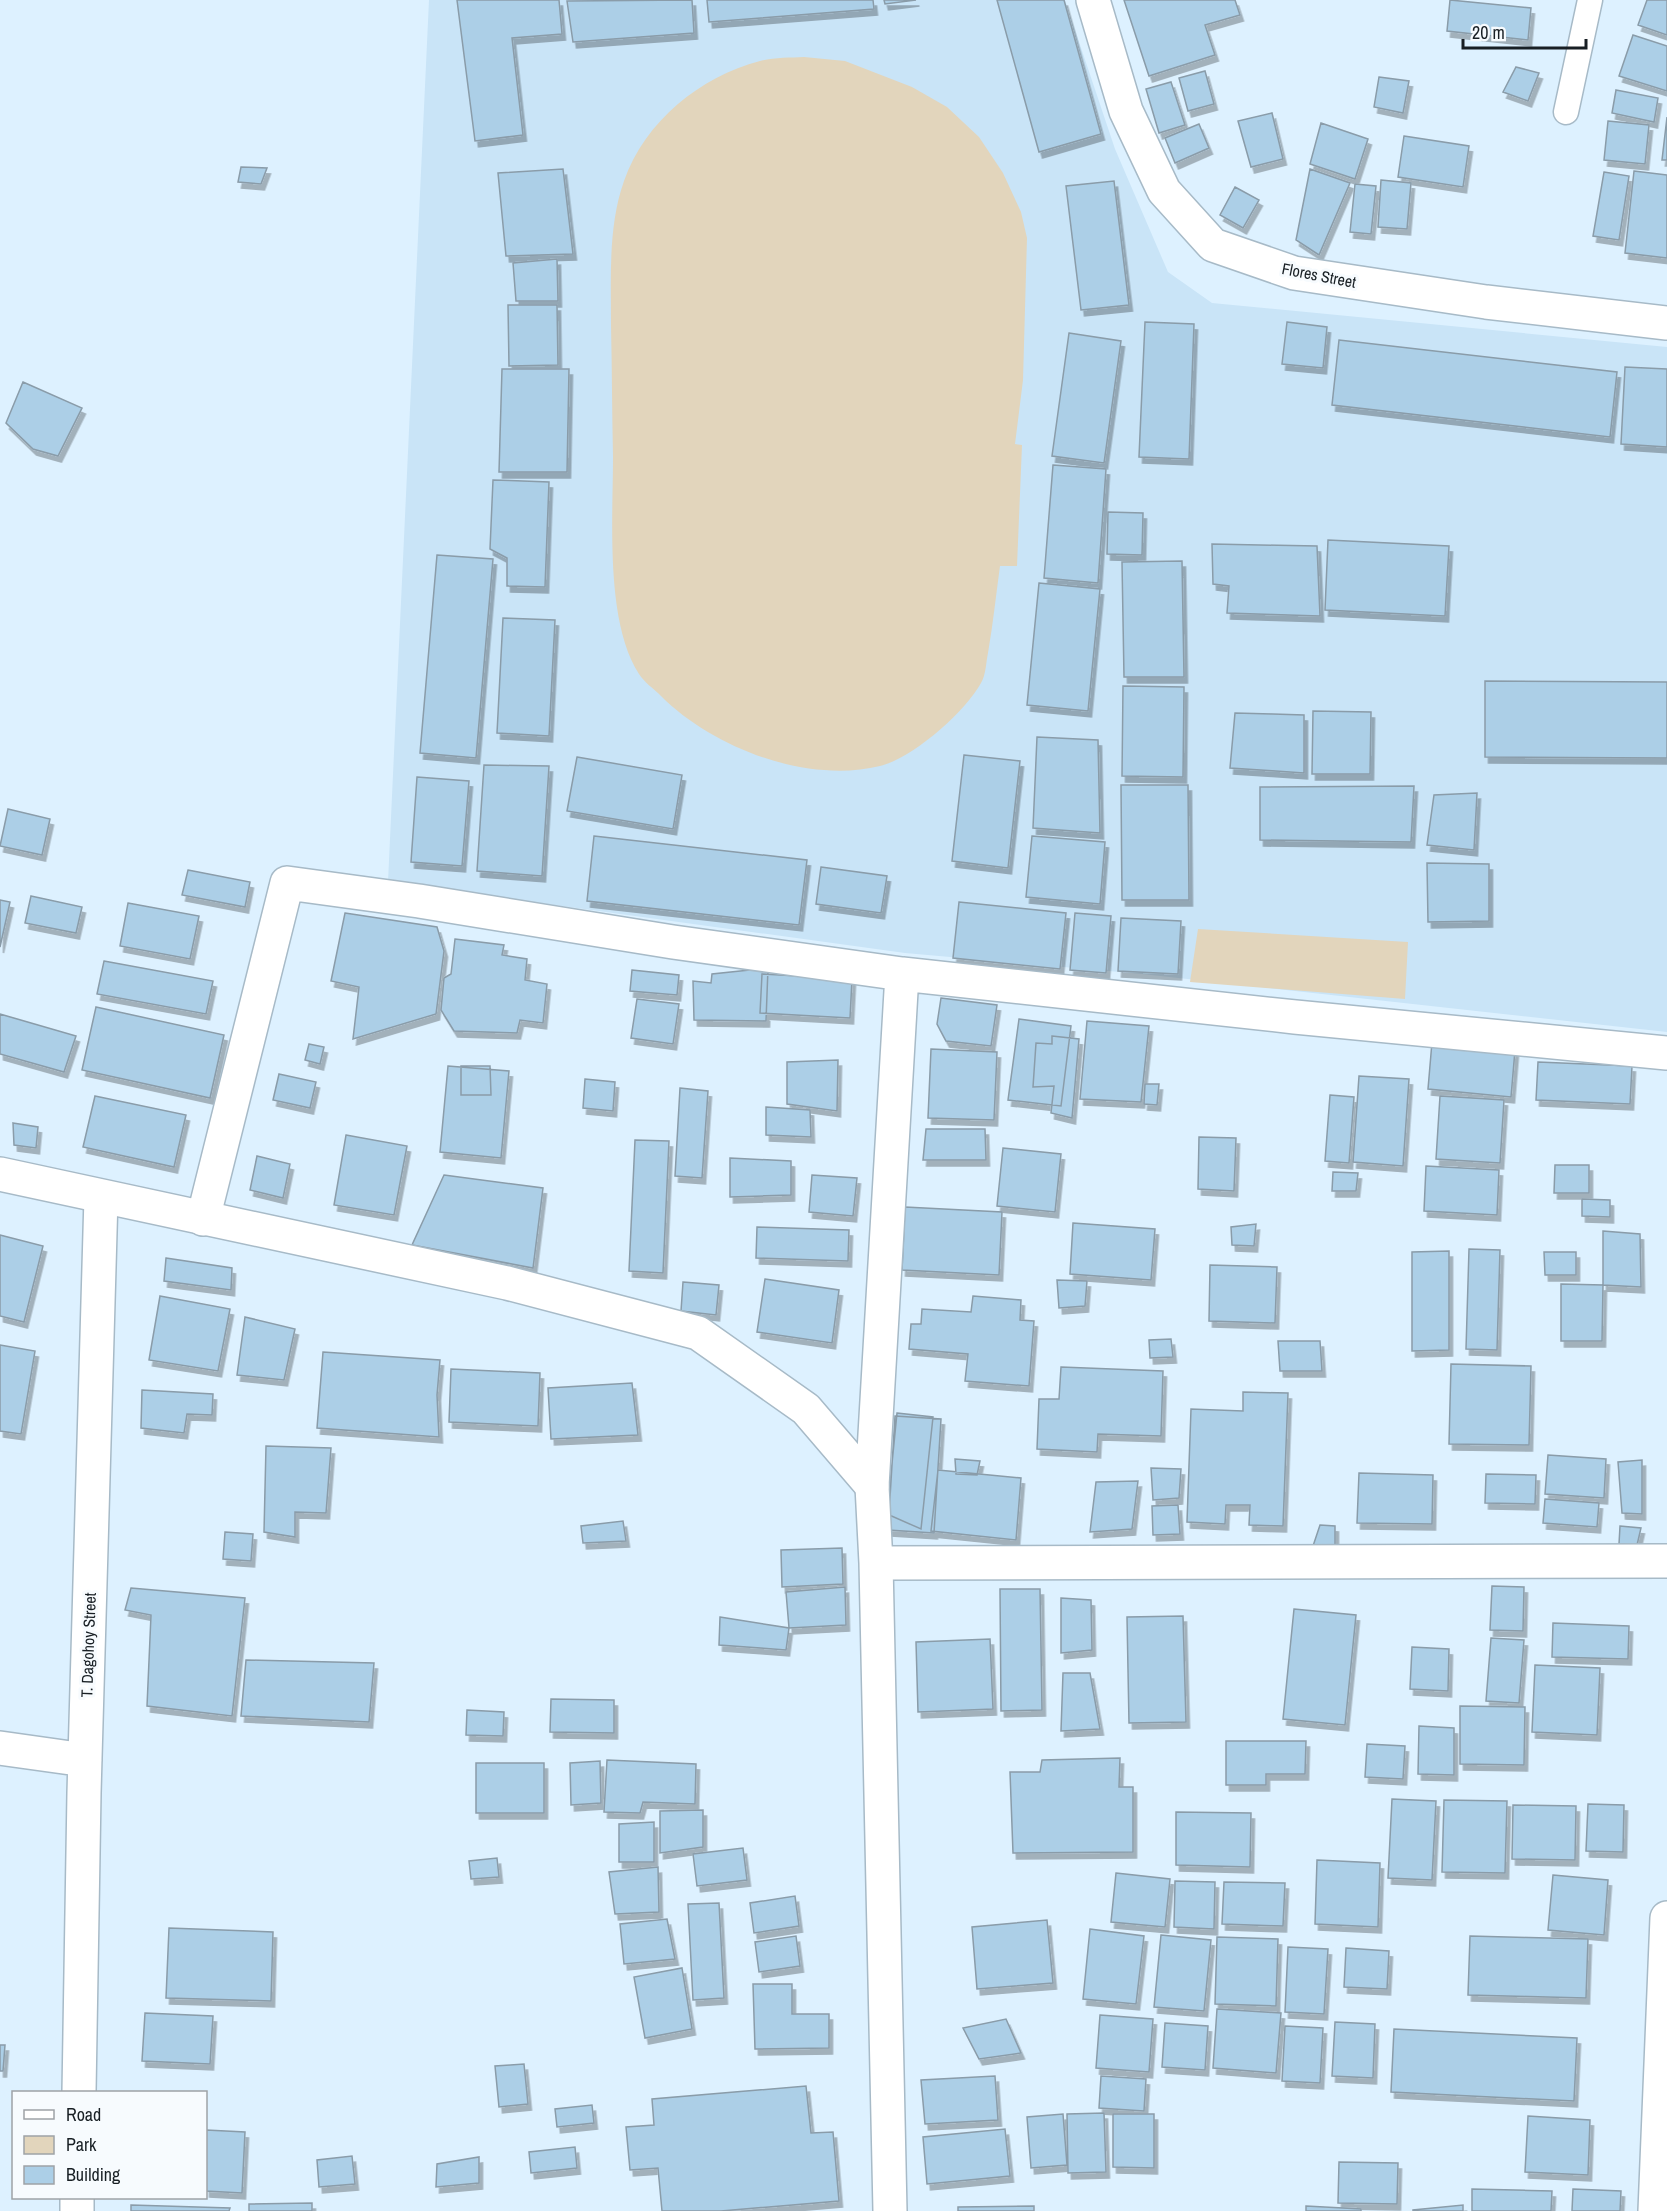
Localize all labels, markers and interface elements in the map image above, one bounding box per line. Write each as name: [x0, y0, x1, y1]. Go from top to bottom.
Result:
scale bar: [1463, 12, 1586, 50]
text: 20 m: [1472, 20, 1505, 45]
street label: Flores Street: [1280, 257, 1358, 293]
street label: T. Dagohoy Street: [75, 1592, 101, 1698]
legend: [12, 2091, 207, 2199]
text: Road: [66, 2102, 101, 2127]
text: Park: [66, 2132, 97, 2157]
text: Building: [66, 2162, 121, 2187]

